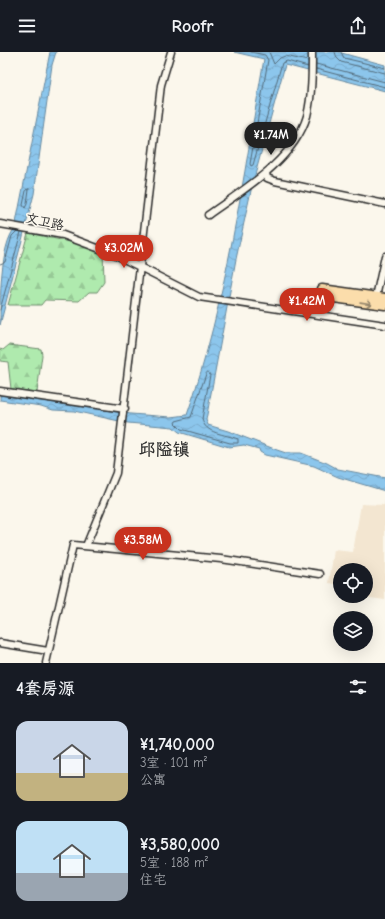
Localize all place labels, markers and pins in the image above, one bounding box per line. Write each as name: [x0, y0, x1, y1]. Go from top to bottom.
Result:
pin: ¥1.74M: [238, 122, 304, 156]
pin: ¥3.02M: [91, 235, 157, 269]
pin: ¥1.42M: [274, 288, 340, 322]
pin: ¥3.58M: [110, 527, 176, 561]

